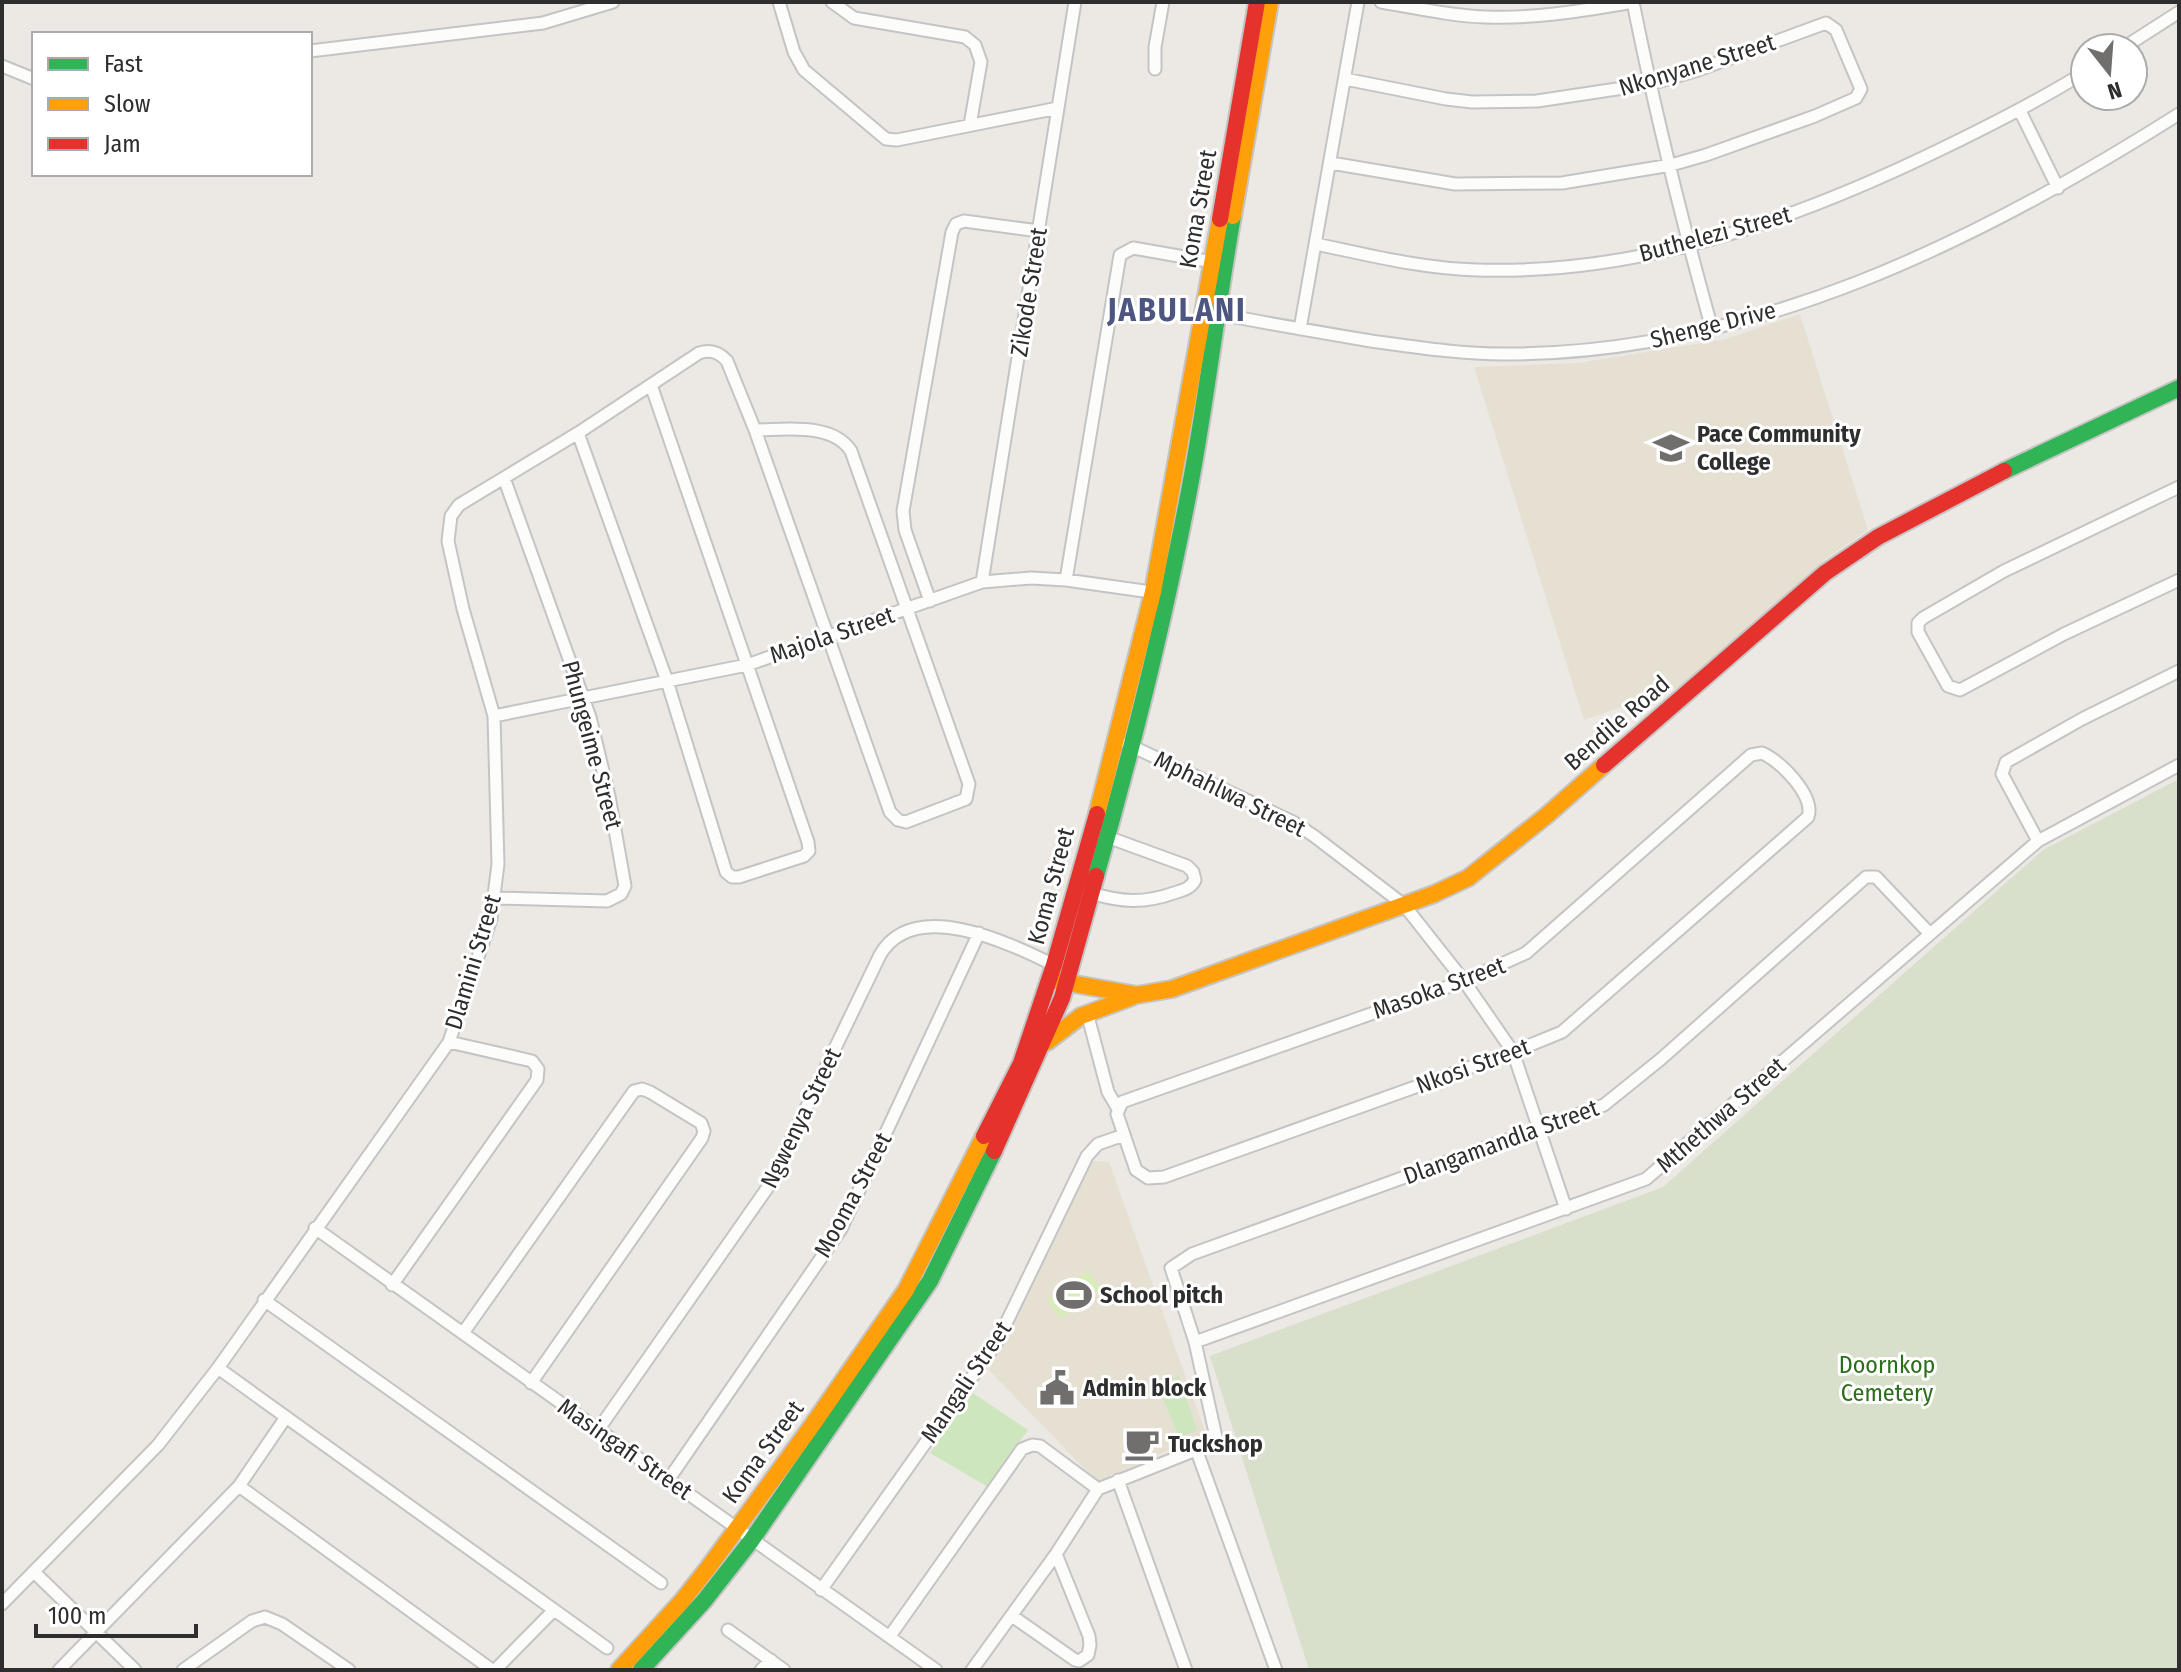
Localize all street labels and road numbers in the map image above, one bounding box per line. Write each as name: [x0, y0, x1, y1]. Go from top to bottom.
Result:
street label: Nkonyane Street: [1615, 28, 1779, 102]
street label: Koma Street: [1174, 147, 1222, 270]
street label: Buthelezi Street: [1636, 200, 1794, 268]
street label: Zikode Street: [1005, 225, 1053, 359]
street label: Shenge Drive: [1647, 296, 1779, 354]
street label: Majola Street: [766, 601, 898, 669]
street label: Phungeime Street: [556, 657, 628, 833]
street label: Bendile Road: [1559, 670, 1675, 776]
street label: Mphahlwa Street: [1150, 745, 1310, 843]
street label: Koma Street: [1022, 824, 1080, 948]
street label: Dlamini Street: [439, 891, 507, 1033]
street label: Masoka Street: [1369, 951, 1509, 1025]
street label: Nkosi Street: [1412, 1032, 1534, 1100]
street label: Ngwenya Street: [755, 1043, 847, 1193]
street label: Mthethwa Street: [1651, 1051, 1791, 1179]
street label: Dlangamandla Street: [1400, 1094, 1602, 1190]
street label: Mooma Street: [808, 1128, 898, 1262]
street label: Mangali Street: [915, 1316, 1017, 1448]
street label: Masingafi Street: [553, 1392, 698, 1506]
street label: Koma Street: [716, 1395, 810, 1509]

